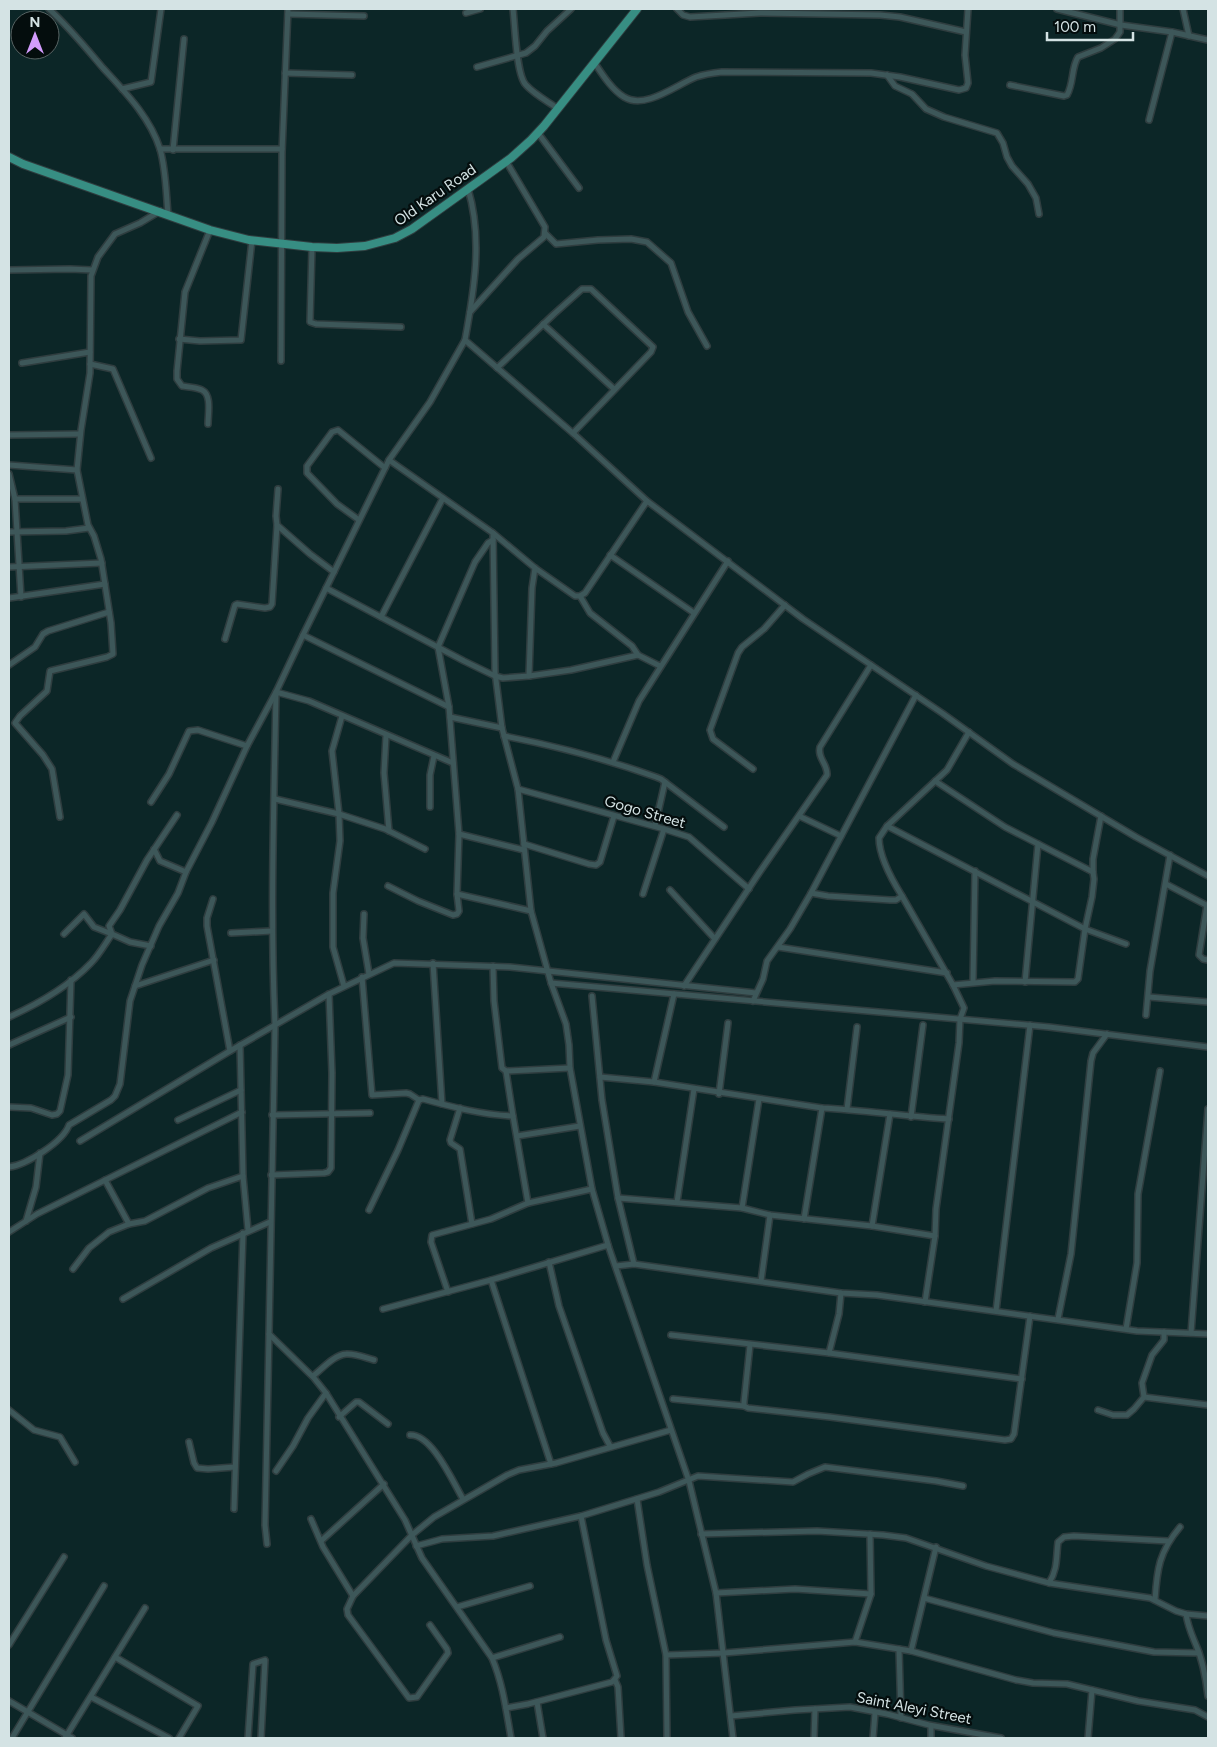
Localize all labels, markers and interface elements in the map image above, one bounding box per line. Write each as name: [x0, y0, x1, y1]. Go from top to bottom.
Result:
north arrow: [10, 10, 60, 60]
scale bar: [1047, 10, 1133, 42]
text: N: [30, 14, 40, 31]
text: 100 m: [1054, 18, 1096, 36]
street label: Old Karu Road: [391, 160, 479, 230]
street label: Gogo Street: [602, 792, 688, 832]
street label: Saint Aleyi Street: [855, 1688, 973, 1728]

